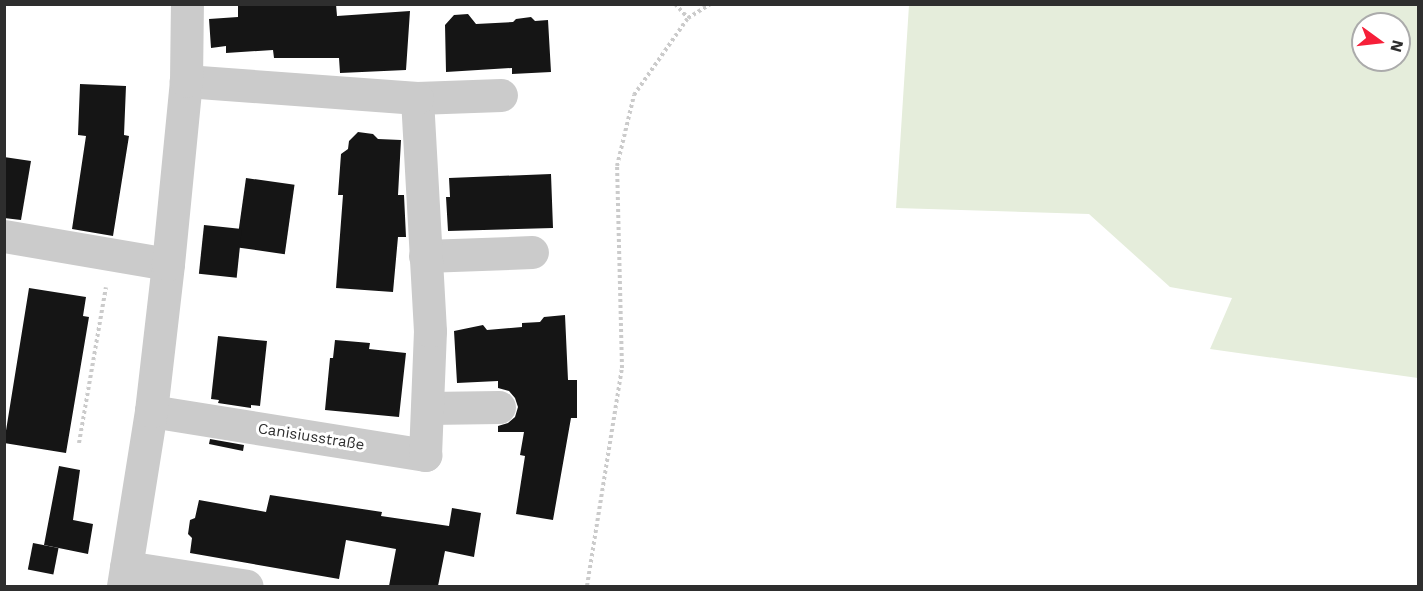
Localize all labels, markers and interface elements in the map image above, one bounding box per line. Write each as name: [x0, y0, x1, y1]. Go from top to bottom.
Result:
north arrow: [1351, 12, 1411, 72]
text: N: [1386, 38, 1408, 54]
street label: Canisiusstraße: [256, 420, 366, 454]

